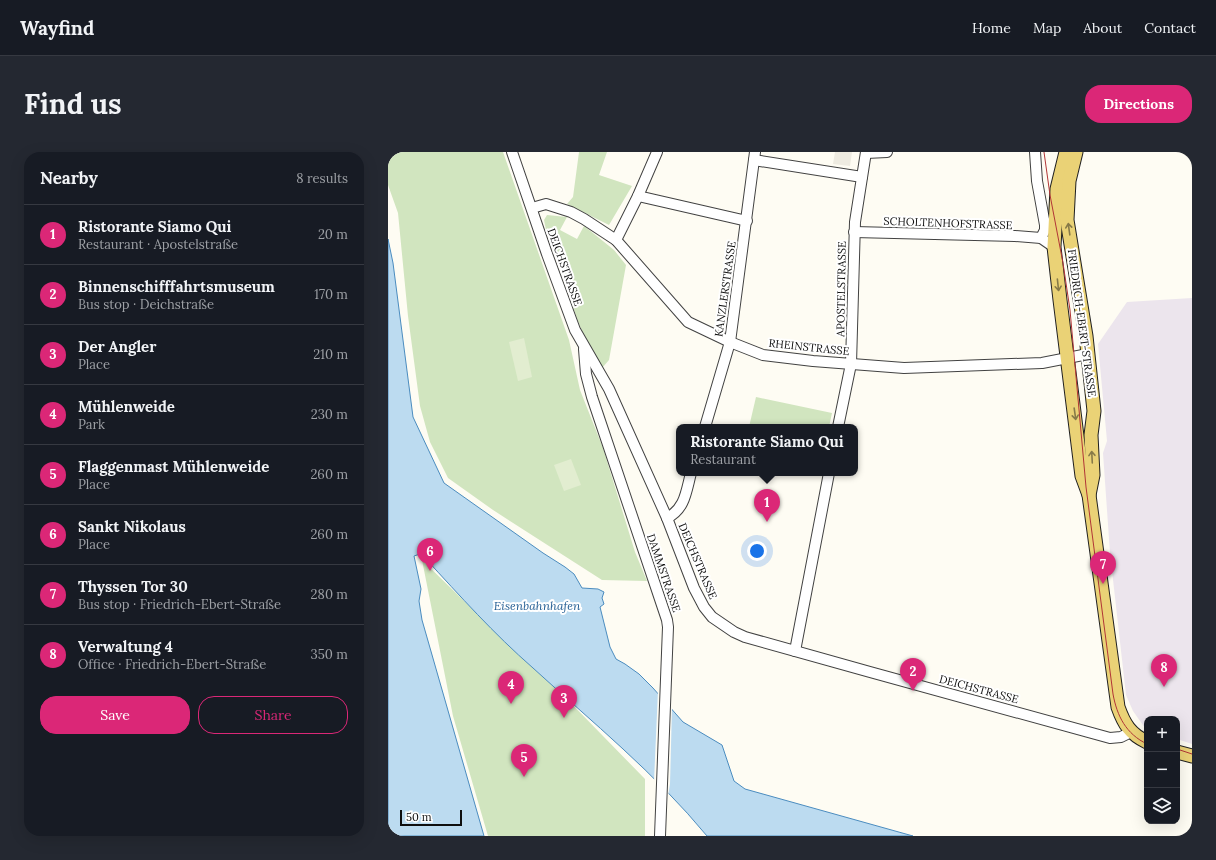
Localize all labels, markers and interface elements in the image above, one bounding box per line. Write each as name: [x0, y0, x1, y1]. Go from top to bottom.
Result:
text: Wayfind: [20, 16, 94, 40]
text: Home: [972, 19, 1011, 37]
text: Map: [1033, 19, 1061, 37]
text: About: [1083, 19, 1122, 37]
text: Contact: [1144, 19, 1196, 37]
button: Directions: [1085, 85, 1192, 123]
text: Find us: [24, 86, 122, 122]
text: Nearby: [40, 167, 98, 189]
text: 8 results: [296, 170, 348, 187]
street label: SCHOLTENHOFSTRASSE: [883, 214, 1013, 232]
text: Ristorante Siamo Qui: [78, 217, 231, 236]
one-way arrow: [1065, 223, 1073, 236]
text: 1: [50, 226, 56, 243]
text: 20 m: [318, 226, 348, 243]
street label: DEICHSTRASSE: [544, 226, 586, 308]
text: Restaurant · Apostelstraße: [78, 236, 238, 253]
street label: KANZLERSTRASSE: [711, 240, 739, 338]
street label: APOSTELSTRASSE: [833, 241, 849, 338]
street label: FRIEDRICH-EBERT-STRASSE: [1065, 248, 1099, 398]
text: Binnenschifffahrtsmuseum: [78, 277, 275, 296]
one-way arrow: [1054, 278, 1062, 291]
text: 2: [50, 286, 56, 303]
text: 170 m: [314, 286, 348, 303]
text: Bus stop · Deichstraße: [78, 296, 214, 313]
street label: RHEINSTRASSE: [768, 336, 850, 358]
text: Der Angler: [78, 337, 156, 356]
text: 3: [49, 346, 57, 363]
text: 210 m: [313, 346, 348, 363]
text: Place: [78, 356, 110, 373]
text: Mühlenweide: [78, 397, 175, 416]
text: 4: [49, 406, 57, 423]
text: 230 m: [311, 406, 348, 423]
one-way arrow: [1071, 407, 1079, 420]
text: Park: [78, 416, 105, 433]
popup: [676, 424, 858, 476]
text: Ristorante Siamo Qui: [690, 432, 844, 451]
text: Restaurant: [690, 451, 756, 468]
one-way arrow: [1089, 451, 1096, 464]
text: Flaggenmast Mühlenweide: [78, 457, 269, 476]
text: 5: [49, 466, 57, 483]
text: 260 m: [310, 466, 348, 483]
text: Place: [78, 476, 110, 493]
pin: 1: [754, 489, 780, 522]
text: Sankt Nikolaus: [78, 517, 186, 536]
street label: DEICHSTRASSE: [676, 521, 720, 601]
text: 6: [49, 526, 57, 543]
text: 260 m: [310, 526, 348, 543]
street label: DAMMSTRASSE: [644, 532, 684, 614]
text: Place: [78, 536, 110, 553]
pin: 6: [417, 538, 443, 571]
your location: [747, 541, 767, 561]
pin: 7: [1090, 551, 1116, 584]
text: Thyssen Tor 30: [78, 577, 188, 596]
text: 7: [50, 586, 56, 603]
text: 280 m: [311, 586, 348, 603]
text: Bus stop · Friedrich-Ebert-Straße: [78, 596, 281, 613]
water label: Eisenbahnhafen: [494, 598, 581, 613]
text: Verwaltung 4: [78, 637, 173, 656]
text: 8: [49, 646, 57, 663]
text: 350 m: [311, 646, 348, 663]
pin: 8: [1151, 654, 1177, 687]
text: Office · Friedrich-Ebert-Straße: [78, 656, 266, 673]
pin: 2: [900, 658, 926, 691]
pin: 4: [498, 671, 524, 704]
street label: DEICHSTRASSE: [938, 672, 1020, 706]
pin: 3: [551, 685, 577, 718]
button: Save: [40, 696, 190, 734]
button: Share: [198, 696, 348, 734]
map controls: [1144, 716, 1180, 824]
button: +: [1144, 716, 1180, 752]
pin: 5: [511, 744, 537, 777]
button: −: [1144, 752, 1180, 788]
button: layers: [1144, 788, 1180, 824]
scale bar: [400, 808, 462, 827]
text: 50 m: [406, 810, 432, 824]

